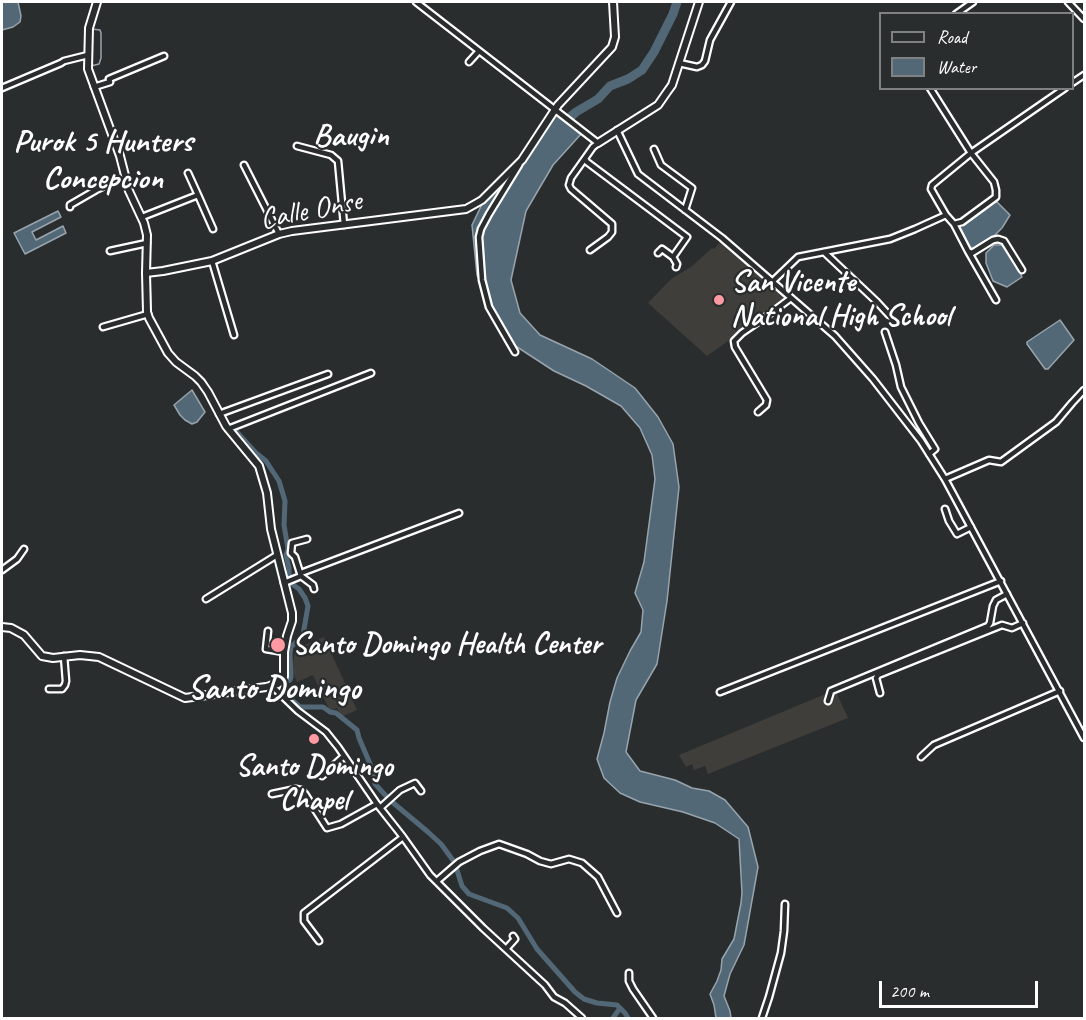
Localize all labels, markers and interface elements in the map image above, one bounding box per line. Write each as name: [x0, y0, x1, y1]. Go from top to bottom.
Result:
legend: [879, 12, 1074, 90]
text: Road: [937, 26, 967, 48]
text: Water: [937, 56, 976, 78]
district label: Baugin: [313, 118, 389, 156]
district label: Purok 5 Hunters Concepcion: [13, 124, 193, 199]
street label: Calle Onse: [257, 184, 365, 238]
place label: San Vicente National High School: [731, 265, 951, 336]
marker: San Vicente National High School: [712, 293, 726, 307]
place label: Santo Domingo Health Center: [292, 627, 601, 663]
marker: Santo Domingo Health Center: [269, 636, 287, 654]
district label: Santo Domingo: [188, 669, 360, 709]
marker: Santo Domingo Chapel: [307, 732, 321, 746]
place label: Santo Domingo Chapel: [235, 749, 393, 819]
scale bar: [882, 969, 1041, 1007]
text: 200 m: [890, 980, 929, 1002]

